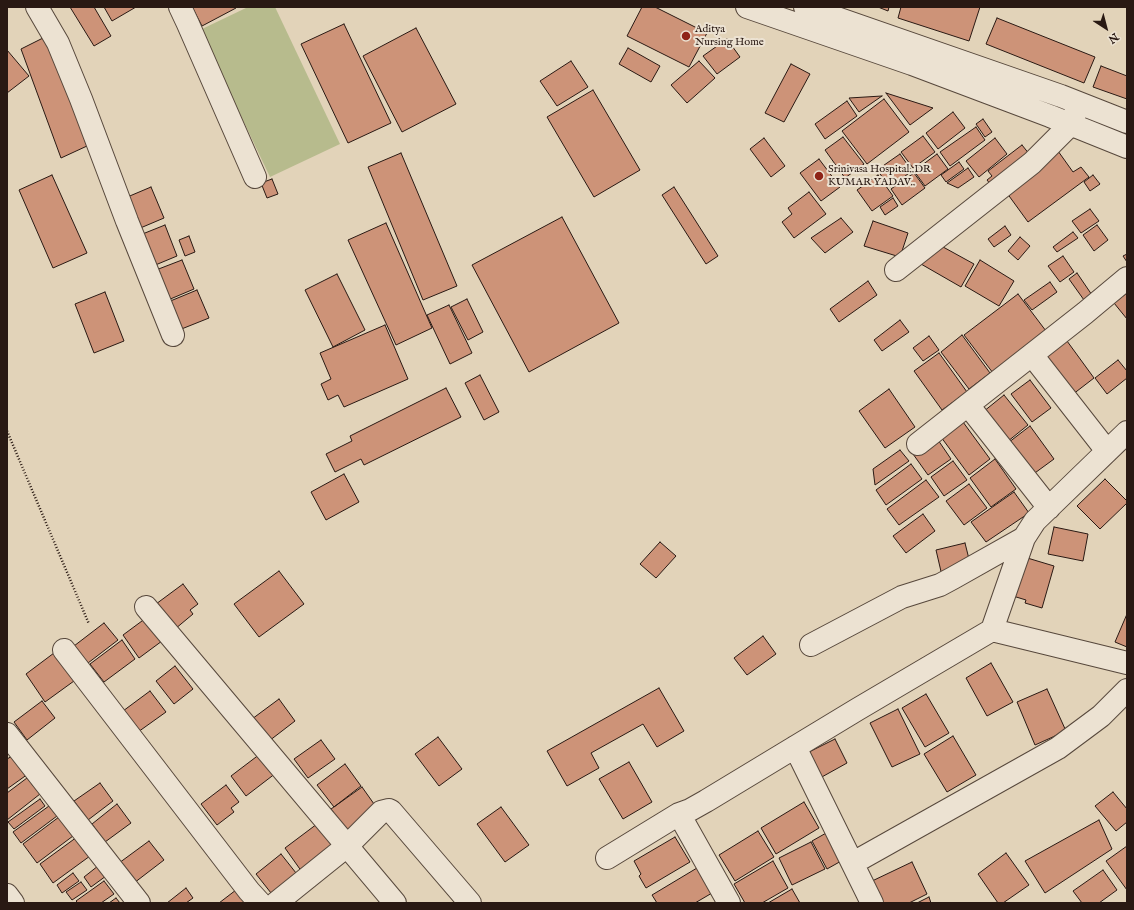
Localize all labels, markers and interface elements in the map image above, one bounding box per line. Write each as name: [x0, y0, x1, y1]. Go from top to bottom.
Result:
north arrow: [1086, 8, 1126, 48]
place label: Aditya Nursing Home: [695, 23, 764, 49]
text: N: [1105, 29, 1121, 46]
marker: Aditya Nursing Home: [680, 30, 692, 42]
place label: Srinivasa Hospital..DR KUMAR YADAV..: [828, 163, 931, 189]
marker: Srinivasa Hospital..DR KUMAR YADAV..: [813, 170, 825, 182]

